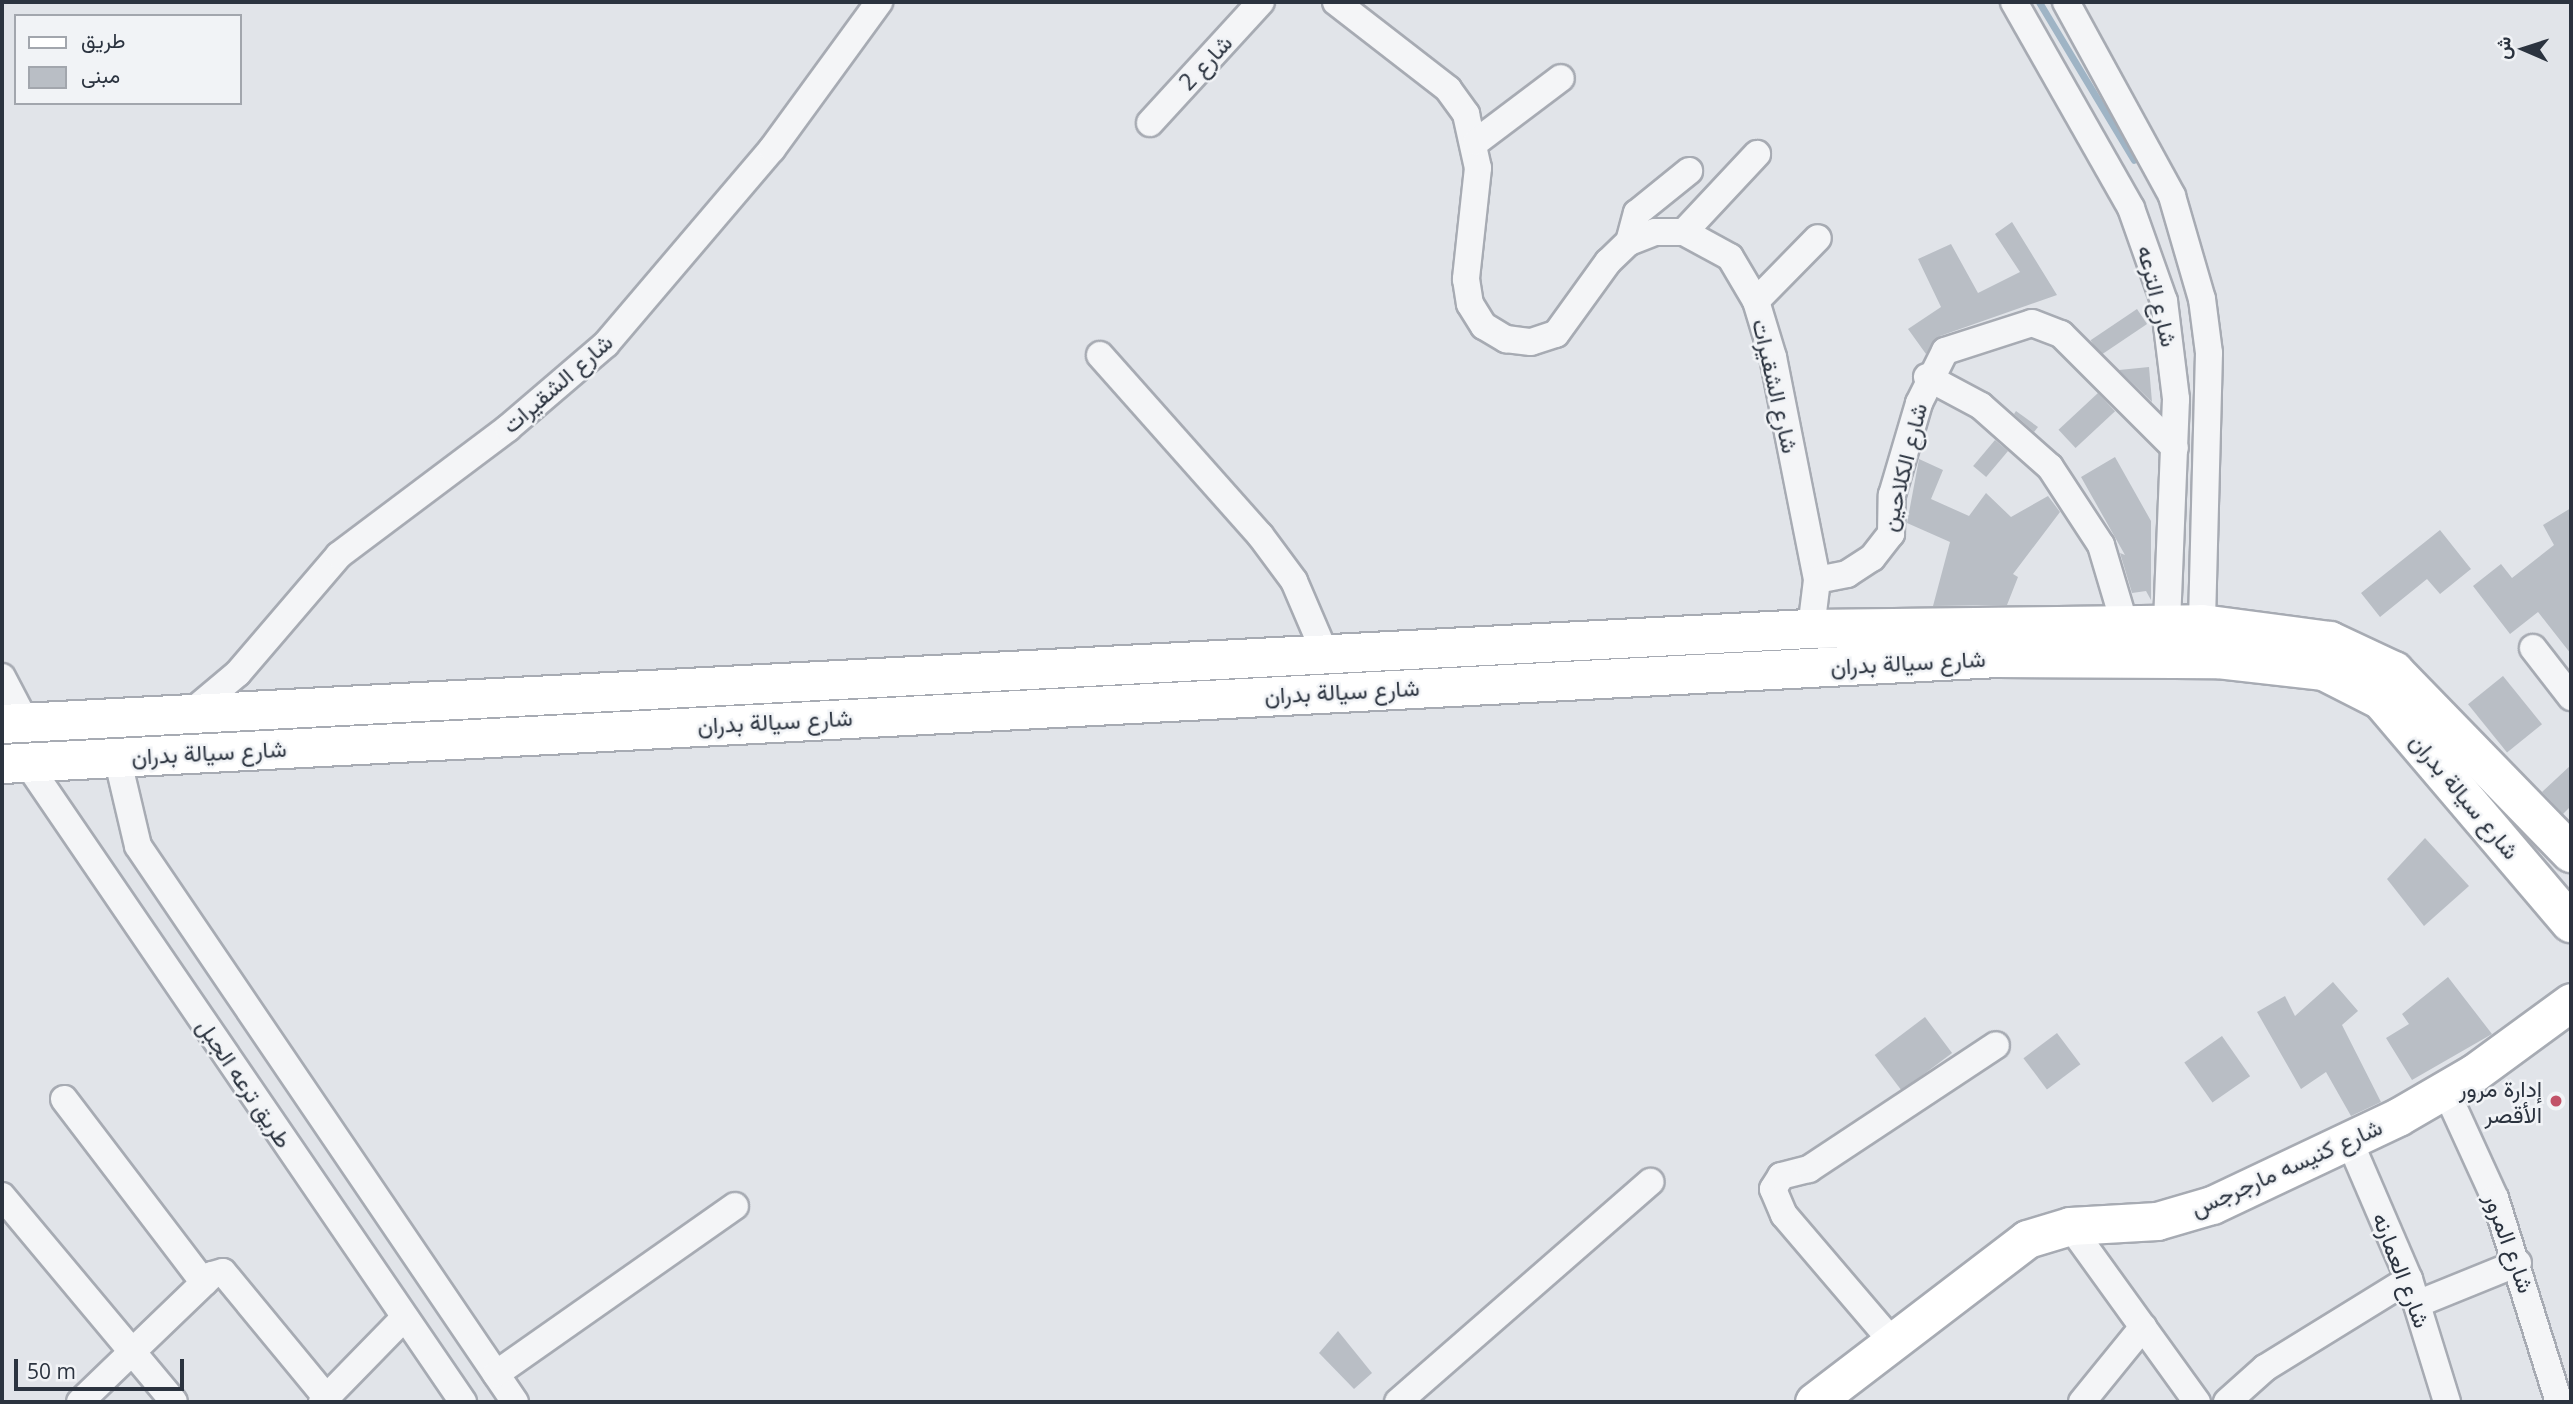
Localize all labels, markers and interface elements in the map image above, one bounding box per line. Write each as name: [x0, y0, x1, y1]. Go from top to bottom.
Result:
legend: [14, 14, 242, 105]
north arrow: [2489, 14, 2559, 84]
text: طريق: [81, 26, 126, 54]
street label: شارع 2: [1173, 29, 1237, 95]
text: ش: [2489, 36, 2517, 60]
text: مبنى: [81, 61, 120, 89]
street label: شارع الترعه: [2132, 242, 2184, 350]
street label: شارع الشقيرات: [1747, 316, 1805, 456]
street label: شارع الشقيرات: [496, 328, 618, 438]
street label: شارع الكلاحين: [1874, 400, 1932, 534]
street label: شارع سيالة بدران: [1830, 644, 1986, 680]
street label: شارع سيالة بدران: [1264, 673, 1420, 709]
street label: شارع سيالة بدران: [697, 703, 853, 739]
street label: شارع سيالة بدران: [2404, 728, 2526, 864]
street label: شارع سيالة بدران: [131, 734, 287, 770]
street label: طريق ترعه الجبل: [192, 1013, 298, 1153]
place label: إدارة مرور الأقصر: [2459, 1074, 2542, 1128]
marker: إدارة مرور الأقصر: [2548, 1093, 2564, 1109]
street label: شارع كنيسه مارجرجس: [2186, 1112, 2386, 1222]
street label: شارع المرور: [2479, 1189, 2541, 1297]
street label: شارع العمارنه: [2367, 1208, 2437, 1332]
scale bar: [18, 1344, 187, 1388]
text: 50 m: [27, 1357, 76, 1385]

